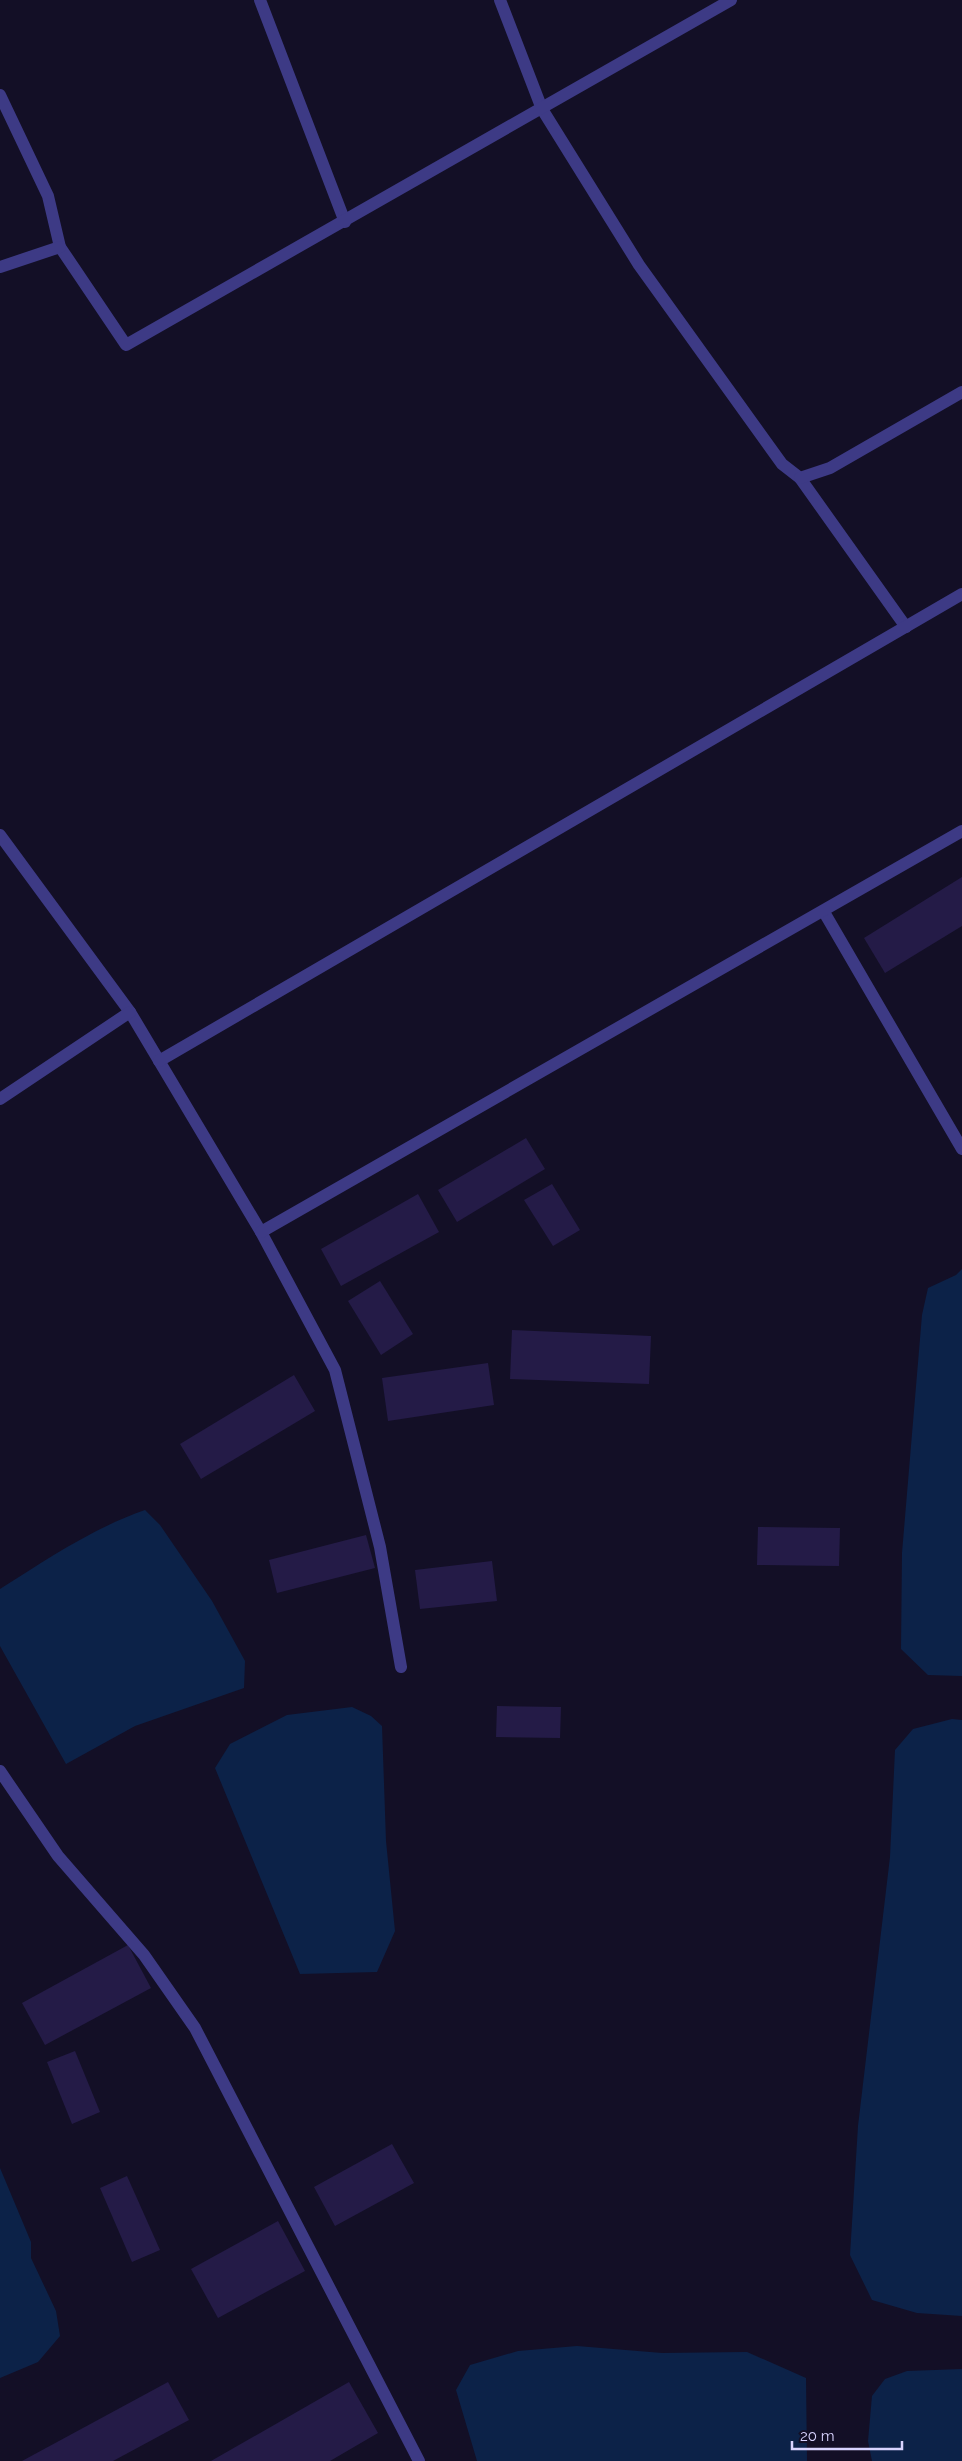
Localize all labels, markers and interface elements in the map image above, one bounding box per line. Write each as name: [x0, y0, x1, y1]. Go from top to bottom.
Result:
scale bar: [792, 2418, 902, 2450]
text: 20 m: [800, 2427, 835, 2445]

